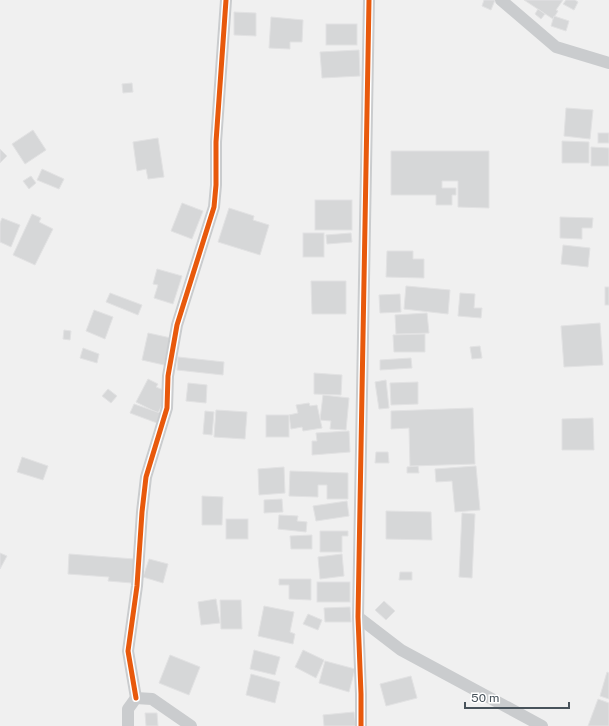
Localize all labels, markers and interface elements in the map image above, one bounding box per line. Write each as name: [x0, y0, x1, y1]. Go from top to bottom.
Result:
scale bar: [465, 684, 569, 710]
text: 50 m: [471, 691, 499, 705]

